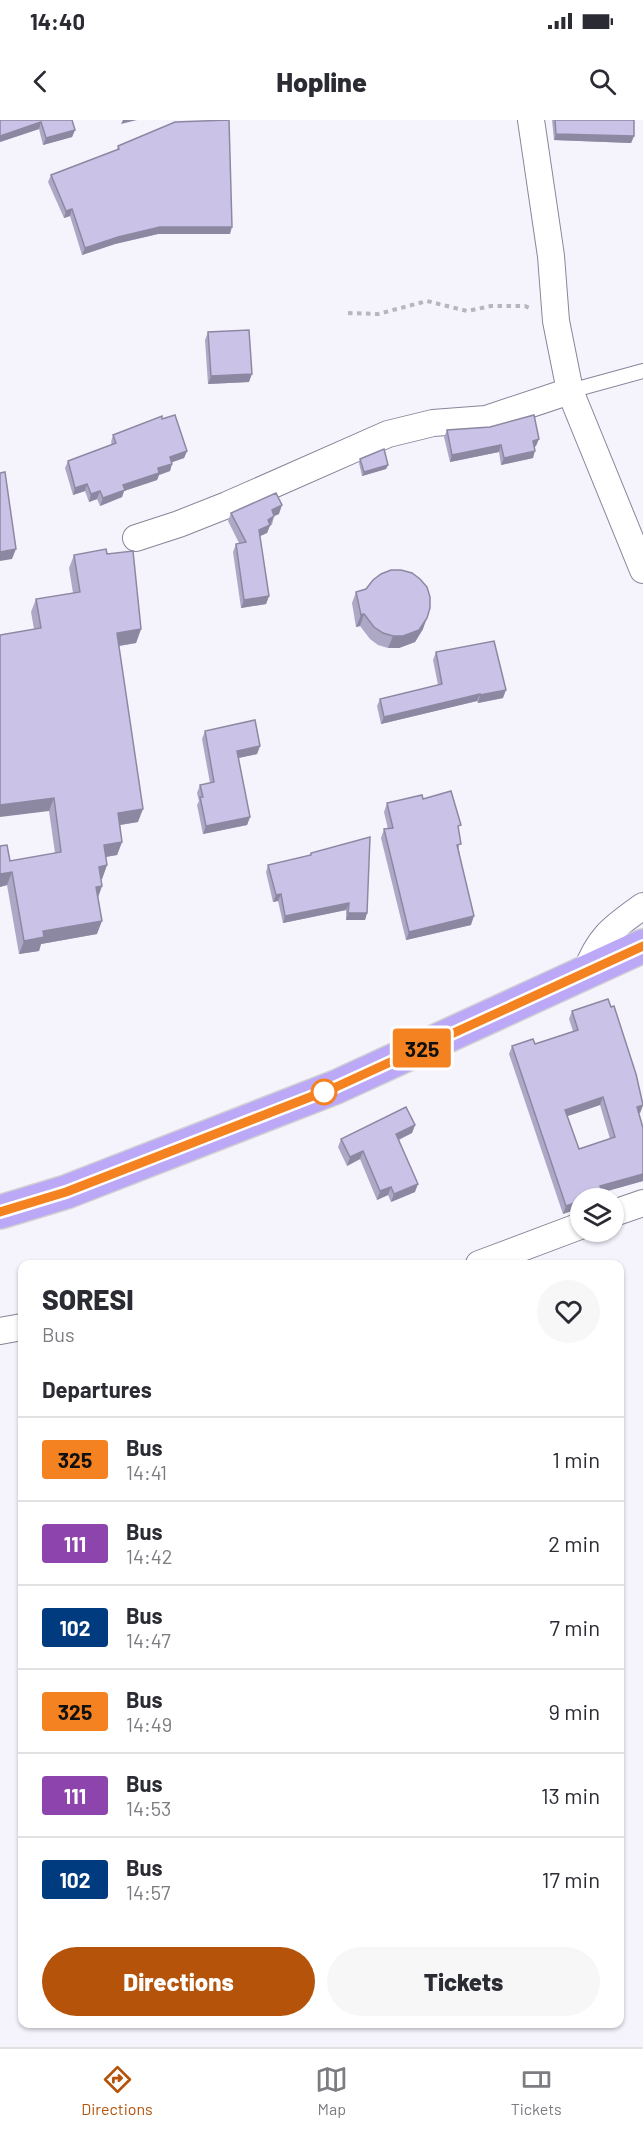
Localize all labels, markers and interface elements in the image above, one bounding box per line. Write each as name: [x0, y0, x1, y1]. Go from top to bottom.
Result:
text: 14:40: [30, 8, 85, 34]
icon: back: [24, 65, 57, 98]
text: Hopline: [276, 65, 367, 97]
icon: search: [586, 65, 619, 98]
line badge: 325: [388, 1028, 456, 1068]
text: 325: [405, 1036, 439, 1061]
unlabelled marker: [311, 1079, 337, 1105]
map controls: [570, 1188, 624, 1242]
button: layers: [570, 1188, 624, 1242]
button: heart: [537, 1280, 600, 1343]
text: SORESI: [42, 1282, 134, 1316]
text: Bus: [42, 1322, 75, 1346]
text: Departures: [42, 1376, 152, 1402]
text: Bus: [126, 1434, 163, 1460]
text: 1 min: [552, 1446, 600, 1472]
text: 325: [58, 1447, 92, 1472]
text: 14:41: [126, 1460, 167, 1484]
text: Bus: [126, 1518, 163, 1544]
text: 2 min: [548, 1530, 600, 1556]
text: 111: [64, 1531, 86, 1556]
text: 14:42: [126, 1544, 173, 1568]
text: Bus: [126, 1602, 163, 1628]
text: 7 min: [550, 1614, 600, 1640]
text: 102: [59, 1615, 91, 1640]
text: 14:47: [126, 1628, 171, 1652]
text: Bus: [126, 1686, 163, 1712]
text: 9 min: [548, 1698, 600, 1724]
text: 325: [58, 1699, 92, 1724]
text: 14:49: [126, 1712, 172, 1736]
text: Bus: [126, 1770, 163, 1796]
text: 13 min: [541, 1782, 600, 1808]
text: 111: [64, 1783, 86, 1808]
text: 14:53: [126, 1796, 171, 1820]
text: Bus: [126, 1854, 163, 1880]
text: 17 min: [542, 1866, 600, 1892]
text: 102: [59, 1867, 91, 1892]
text: 14:57: [126, 1880, 171, 1904]
button: Directions: [42, 1947, 315, 2016]
button: Tickets: [327, 1947, 600, 2016]
tab: Directions: [81, 2063, 153, 2118]
tab: Map: [315, 2063, 348, 2118]
tab: Tickets: [511, 2063, 562, 2118]

